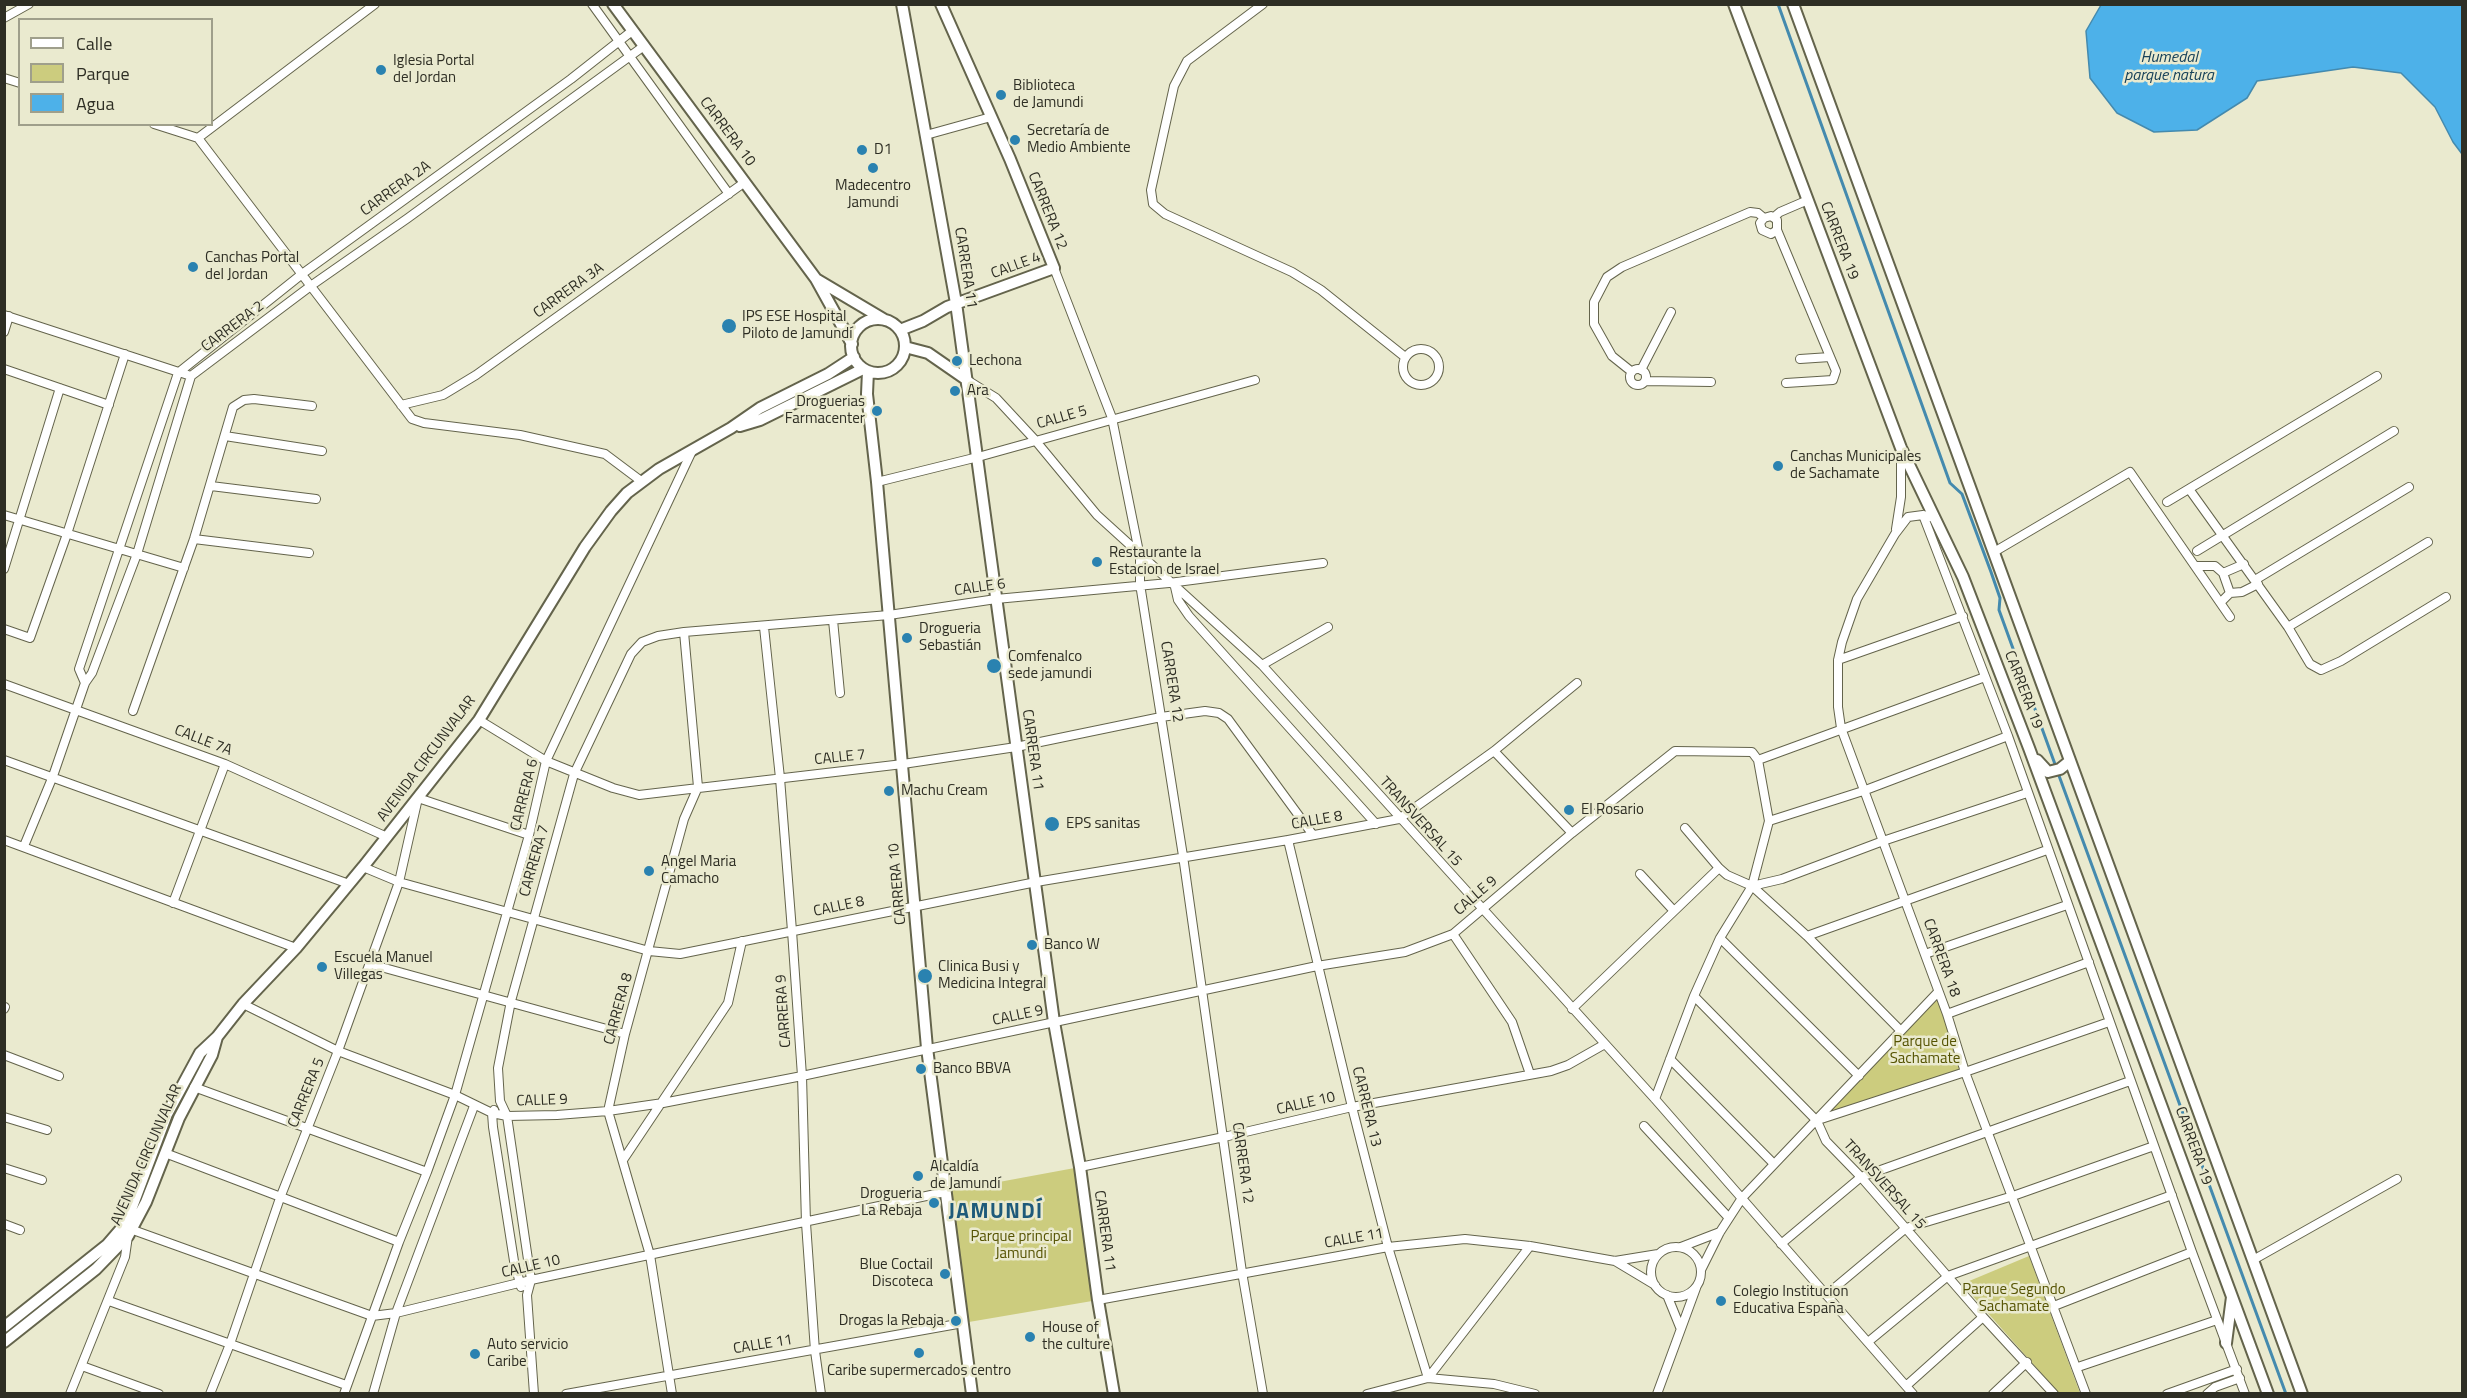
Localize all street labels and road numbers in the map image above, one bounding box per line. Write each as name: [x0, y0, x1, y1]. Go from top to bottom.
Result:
street label: CARRERA 10: [695, 94, 759, 170]
street label: CARRERA 2A: [357, 157, 435, 221]
street label: CARRERA 12: [1023, 170, 1071, 252]
street label: CARRERA 19: [1816, 199, 1862, 283]
street label: CARRERA 11: [950, 226, 980, 310]
street label: CALLE 4: [989, 249, 1043, 283]
street label: CARRERA 3A: [530, 259, 608, 323]
street label: CARRERA 2: [198, 298, 268, 356]
street label: CALLE 5: [1035, 402, 1089, 434]
street label: CALLE 6: [953, 576, 1007, 600]
street label: CARRERA 12: [1156, 640, 1186, 724]
street label: CARRERA 19: [2000, 648, 2046, 732]
street label: AVENIDA CIRCUNVALAR: [374, 693, 480, 825]
street label: CARRERA 11: [1017, 708, 1047, 792]
street label: CALLE 7A: [172, 722, 234, 760]
street label: CALLE 7: [813, 746, 867, 770]
street label: CARRERA 6: [507, 757, 543, 833]
street label: TRANSVERSAL 15: [1375, 773, 1465, 871]
street label: CALLE 8: [1290, 808, 1344, 834]
street label: CARRERA 7: [516, 823, 554, 899]
street label: CARRERA 10: [885, 842, 911, 926]
street label: CALLE 9: [1451, 872, 1501, 920]
street label: CALLE 8: [812, 893, 866, 921]
street label: CARRERA 18: [1919, 916, 1963, 1000]
street label: CARRERA 8: [601, 971, 637, 1047]
street label: CARRERA 9: [772, 974, 796, 1048]
street label: CALLE 9: [991, 1002, 1045, 1030]
street label: CARRERA 5: [285, 1055, 329, 1131]
street label: CARRERA 13: [1347, 1065, 1385, 1149]
street label: AVENIDA CIRCUNVALAR: [108, 1082, 186, 1228]
street label: CALLE 10: [1275, 1088, 1337, 1120]
street label: CALLE 9: [516, 1091, 568, 1111]
street label: CARRERA 19: [2171, 1104, 2215, 1188]
street label: CARRERA 12: [1227, 1121, 1257, 1205]
street label: TRANSVERSAL 15: [1839, 1136, 1929, 1234]
street label: CARRERA 11: [1089, 1189, 1119, 1273]
street label: CALLE 11: [1323, 1225, 1385, 1253]
street label: CALLE 10: [500, 1251, 562, 1283]
street label: CALLE 11: [732, 1331, 794, 1359]

